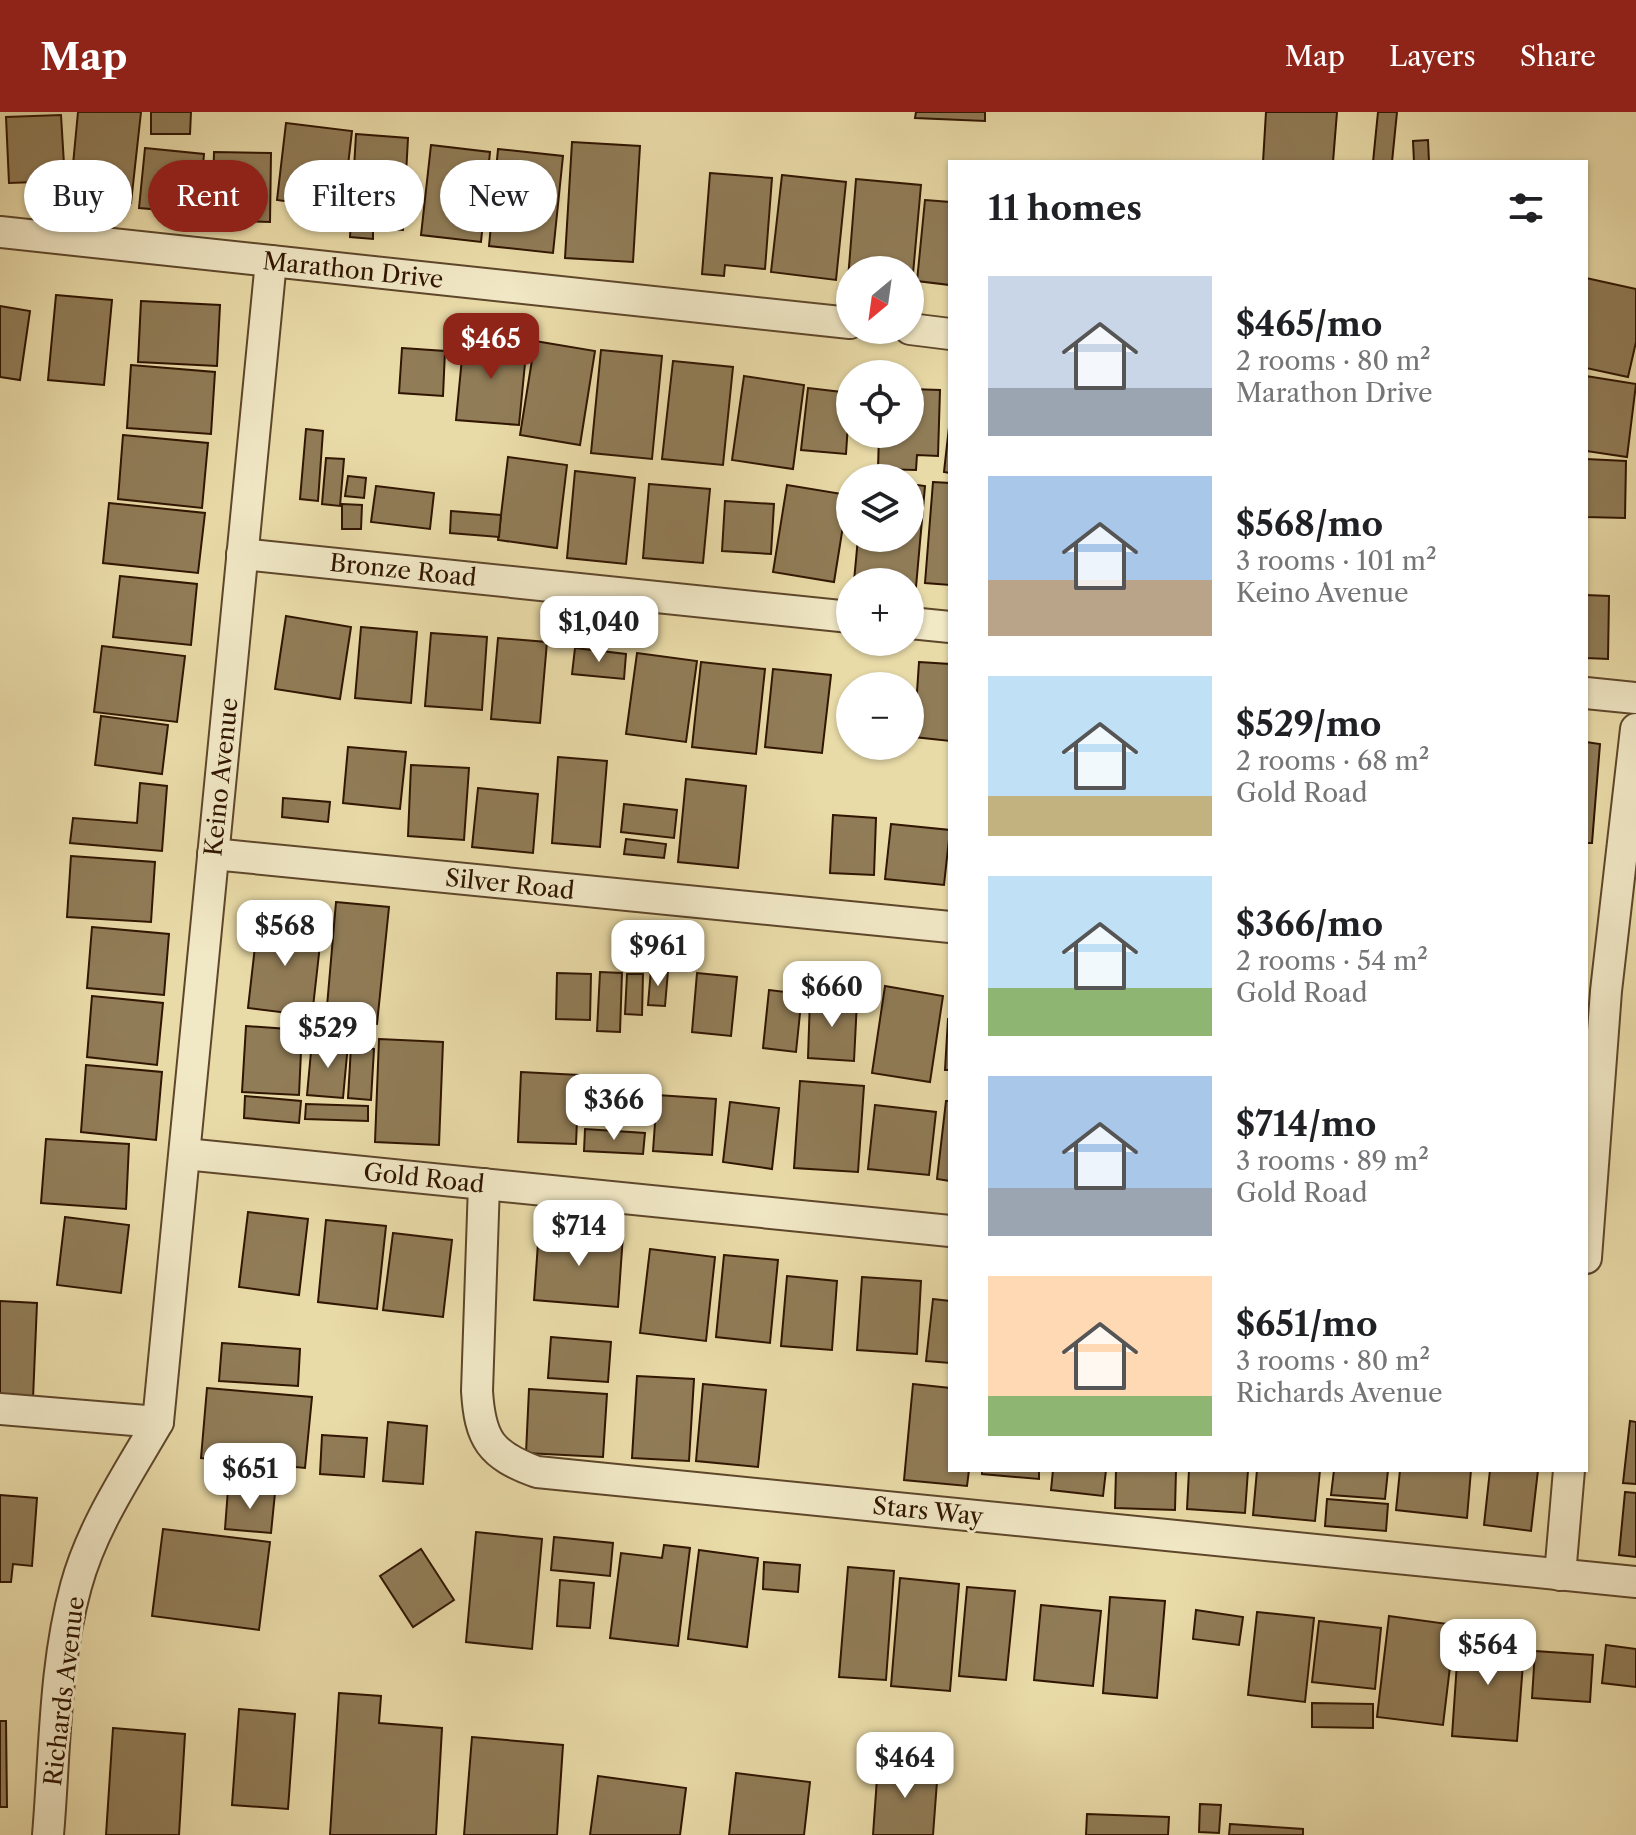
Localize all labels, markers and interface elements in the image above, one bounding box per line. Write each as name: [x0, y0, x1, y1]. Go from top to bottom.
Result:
text: Map: [40, 33, 128, 80]
text: Map: [1285, 39, 1345, 73]
text: Layers: [1389, 39, 1476, 73]
text: Share: [1520, 39, 1596, 73]
chip: Buy: [24, 160, 132, 232]
chip: Rent: [148, 160, 268, 232]
chip: Filters: [284, 160, 424, 232]
chip: New: [440, 160, 557, 232]
icon: filters: [1504, 186, 1548, 230]
text: 11 homes: [988, 187, 1142, 229]
street label: Marathon Drive: [261, 246, 445, 294]
north arrow: [836, 256, 924, 344]
map controls: [836, 256, 924, 760]
text: $465/mo: [1236, 303, 1382, 345]
icon: home: [1052, 308, 1148, 404]
pin: $465: [444, 313, 538, 381]
text: $465: [461, 323, 521, 355]
text: 2 rooms · 80 m²: [1236, 345, 1431, 377]
button: locate: [836, 360, 924, 448]
text: Marathon Drive: [1236, 377, 1432, 409]
button: layers: [836, 464, 924, 552]
text: $568/mo: [1236, 503, 1383, 545]
icon: home: [1052, 508, 1148, 604]
text: 3 rooms · 101 m²: [1236, 545, 1437, 577]
street label: Bronze Road: [328, 548, 478, 592]
button: +: [836, 568, 924, 656]
text: Keino Avenue: [1236, 577, 1409, 609]
pin: $1,040: [534, 596, 664, 664]
text: $1,040: [558, 606, 640, 638]
button: −: [836, 672, 924, 760]
street label: Keino Avenue: [198, 696, 244, 858]
text: $529/mo: [1236, 703, 1381, 745]
icon: home: [1052, 708, 1148, 804]
text: 2 rooms · 68 m²: [1236, 745, 1429, 777]
text: Gold Road: [1236, 777, 1368, 809]
street label: Silver Road: [444, 863, 576, 905]
pin: $568: [238, 900, 332, 968]
text: $366/mo: [1236, 903, 1383, 945]
icon: home: [1052, 908, 1148, 1004]
text: $568: [255, 910, 315, 942]
pin: $961: [611, 920, 705, 988]
text: $961: [629, 930, 687, 962]
text: 2 rooms · 54 m²: [1236, 945, 1428, 977]
pin: $660: [785, 961, 879, 1029]
text: $660: [801, 971, 863, 1003]
text: Gold Road: [1236, 977, 1368, 1009]
pin: $529: [281, 1002, 375, 1070]
text: $529: [298, 1012, 358, 1044]
pin: $366: [567, 1074, 661, 1142]
text: $366: [584, 1084, 644, 1116]
text: $714/mo: [1236, 1103, 1376, 1145]
icon: home: [1052, 1108, 1148, 1204]
text: 3 rooms · 89 m²: [1236, 1145, 1429, 1177]
street label: Gold Road: [362, 1157, 486, 1199]
text: Gold Road: [1236, 1177, 1368, 1209]
pin: $714: [532, 1200, 626, 1268]
text: $714: [551, 1210, 607, 1242]
text: $651/mo: [1236, 1303, 1378, 1345]
icon: home: [1052, 1308, 1148, 1404]
text: 3 rooms · 80 m²: [1236, 1345, 1430, 1377]
text: Richards Avenue: [1236, 1377, 1443, 1409]
pin: $651: [203, 1443, 297, 1511]
text: $651: [222, 1453, 278, 1485]
street label: Stars Way: [871, 1491, 985, 1531]
street label: Richards Avenue: [38, 1595, 90, 1787]
pin: $564: [1441, 1619, 1535, 1687]
text: $564: [1458, 1629, 1518, 1661]
pin: $464: [858, 1732, 952, 1800]
text: $464: [875, 1742, 935, 1774]

